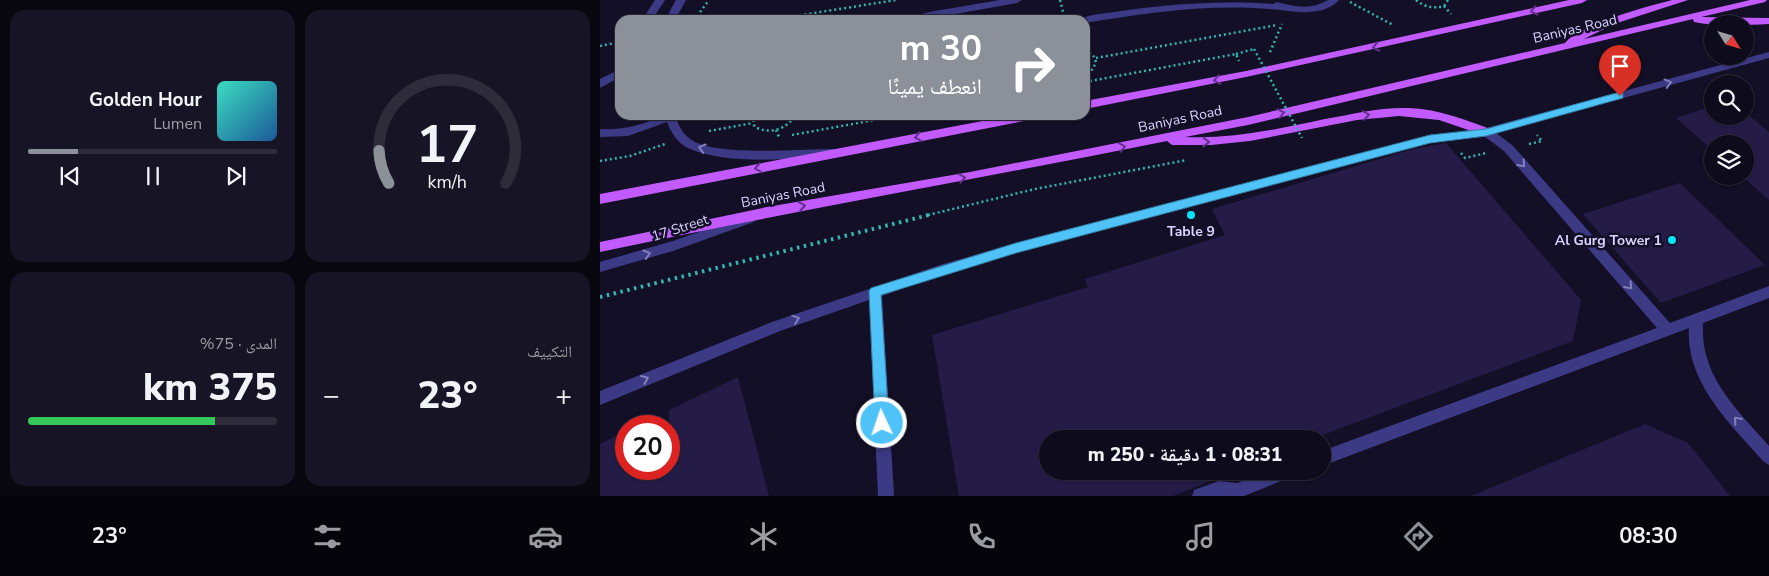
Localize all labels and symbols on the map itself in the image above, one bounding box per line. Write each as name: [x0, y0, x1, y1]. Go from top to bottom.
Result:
one-way arrow: [1530, 5, 1539, 16]
street label: Baniyas Road: [1531, 10, 1619, 48]
north arrow: [1704, 15, 1754, 65]
one-way arrow: [1371, 41, 1380, 52]
pin: [1599, 45, 1641, 96]
one-way arrow: [1212, 74, 1221, 85]
one-way arrow: [1663, 78, 1671, 88]
street label: Baniyas Road: [1136, 101, 1224, 137]
one-way arrow: [1276, 109, 1285, 119]
one-way arrow: [1361, 111, 1370, 121]
one-way arrow: [913, 132, 922, 142]
one-way arrow: [1202, 137, 1210, 147]
one-way arrow: [1117, 142, 1126, 152]
one-way arrow: [698, 143, 707, 153]
one-way arrow: [1516, 158, 1525, 167]
one-way arrow: [754, 163, 763, 173]
one-way arrow: [958, 173, 967, 183]
street label: Baniyas Road: [739, 178, 827, 212]
one-way arrow: [798, 201, 806, 211]
marker: Table 9: [1185, 209, 1197, 221]
street label: 17 Street: [649, 210, 711, 246]
place label: Table 9: [1167, 222, 1215, 241]
place label: Al Gurg Tower 1: [1555, 231, 1662, 250]
marker: Al Gurg Tower 1: [1666, 234, 1678, 246]
one-way arrow: [642, 250, 651, 260]
one-way arrow: [1624, 281, 1633, 290]
one-way arrow: [791, 315, 800, 325]
one-way arrow: [640, 374, 649, 385]
position arrow: [855, 396, 907, 448]
speed limit sign: 20: [615, 415, 680, 480]
one-way arrow: [1734, 417, 1743, 426]

